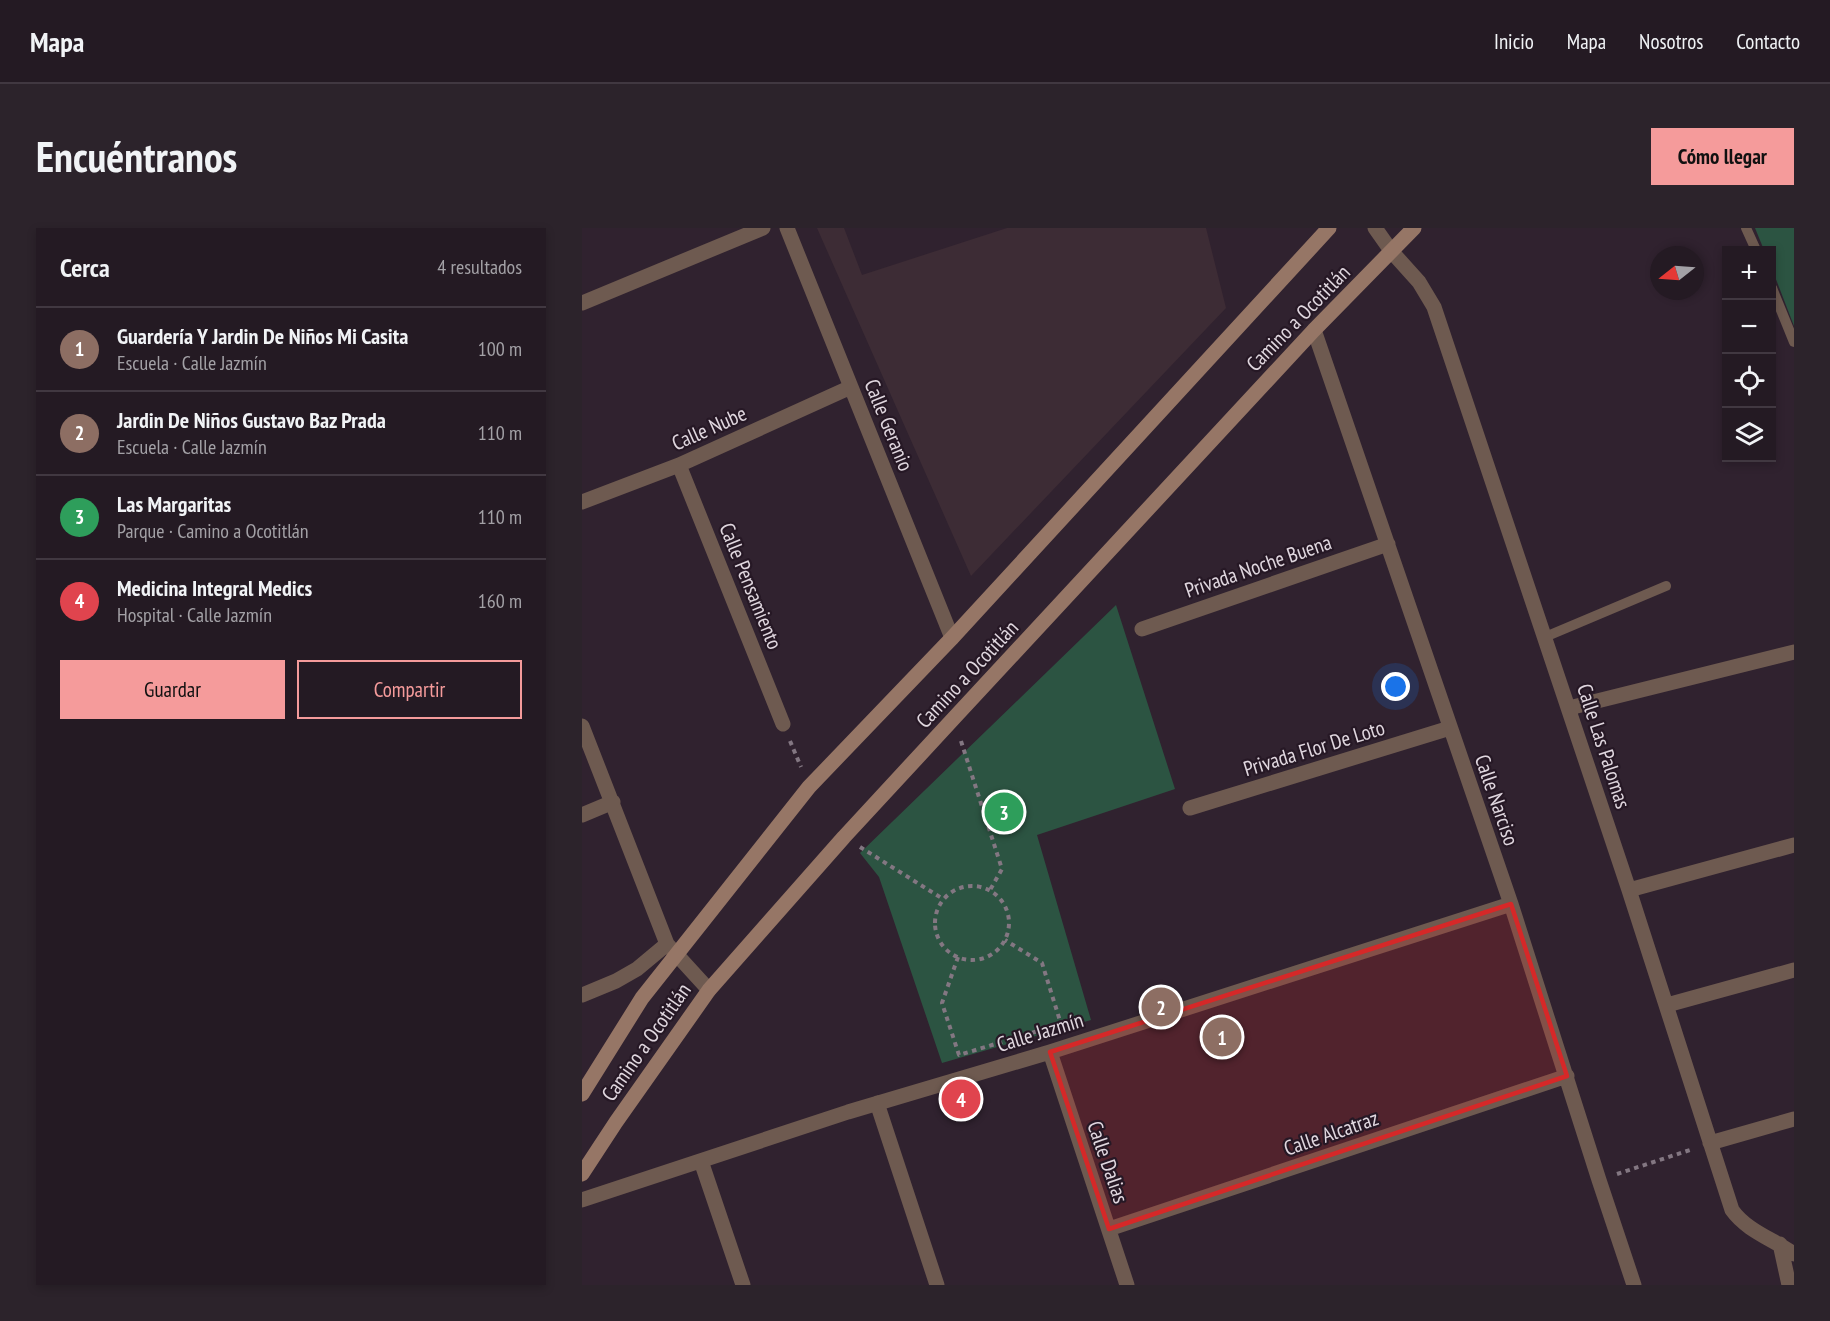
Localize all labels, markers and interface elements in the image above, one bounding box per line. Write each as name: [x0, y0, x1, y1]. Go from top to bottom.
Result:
text: Mapa: [30, 23, 84, 60]
text: Inicio: [1494, 28, 1534, 55]
text: Mapa: [1567, 28, 1606, 55]
text: Nosotros: [1639, 28, 1703, 55]
text: Contacto: [1736, 28, 1800, 55]
button: Cómo llegar: [1651, 128, 1794, 185]
text: Encuéntranos: [36, 129, 237, 184]
north arrow: [1650, 246, 1704, 300]
map controls: [1722, 246, 1776, 462]
button: +: [1722, 246, 1776, 300]
text: Cerca: [60, 251, 110, 284]
text: 4 resultados: [437, 254, 522, 280]
street label: Camino a Ocotitlán: [1240, 259, 1356, 377]
button: −: [1722, 300, 1776, 354]
text: Guardería Y Jardin De Niños Mi Casita: [117, 322, 408, 350]
text: 1: [75, 336, 84, 362]
text: 100 m: [478, 336, 522, 362]
text: Escuela · Calle Jazmín: [117, 350, 267, 376]
button: locate: [1722, 354, 1776, 408]
street label: Calle Geranio: [858, 375, 920, 475]
street label: Calle Nube: [667, 400, 751, 456]
text: Jardin De Niños Gustavo Baz Prada: [117, 406, 386, 434]
button: layers: [1722, 408, 1776, 462]
text: 2: [75, 420, 84, 446]
text: 110 m: [478, 420, 522, 446]
text: Escuela · Calle Jazmín: [117, 434, 267, 460]
text: Las Margaritas: [117, 490, 231, 518]
text: 3: [75, 504, 84, 530]
text: 110 m: [478, 504, 522, 530]
text: Parque · Camino a Ocotitlán: [117, 518, 309, 544]
street label: Calle Pensamiento: [713, 519, 789, 653]
street label: Privada Noche Buena: [1181, 528, 1335, 604]
text: Medicina Integral Medics: [117, 574, 312, 602]
text: 4: [75, 588, 84, 614]
text: 160 m: [478, 588, 522, 614]
text: Hospital · Calle Jazmín: [117, 602, 272, 628]
street label: Camino a Ocotitlán: [910, 614, 1024, 734]
button: Guardar: [60, 660, 285, 719]
button: Compartir: [297, 660, 522, 719]
your location: [1381, 672, 1410, 701]
street label: Calle Las Palomas: [1571, 680, 1637, 812]
street label: Privada Flor De Loto: [1240, 714, 1388, 782]
street label: Calle Narciso: [1469, 751, 1525, 849]
pin: 3: [984, 790, 1024, 834]
street label: Camino a Ocotitlán: [595, 978, 697, 1106]
pin: 2: [1142, 984, 1180, 1030]
street label: Calle Jazmín: [993, 1006, 1087, 1058]
pin: 1: [1202, 1014, 1242, 1060]
pin: 4: [942, 1076, 980, 1122]
street label: Calle Alcatraz: [1280, 1104, 1382, 1162]
street label: Calle Dalias: [1081, 1117, 1135, 1207]

